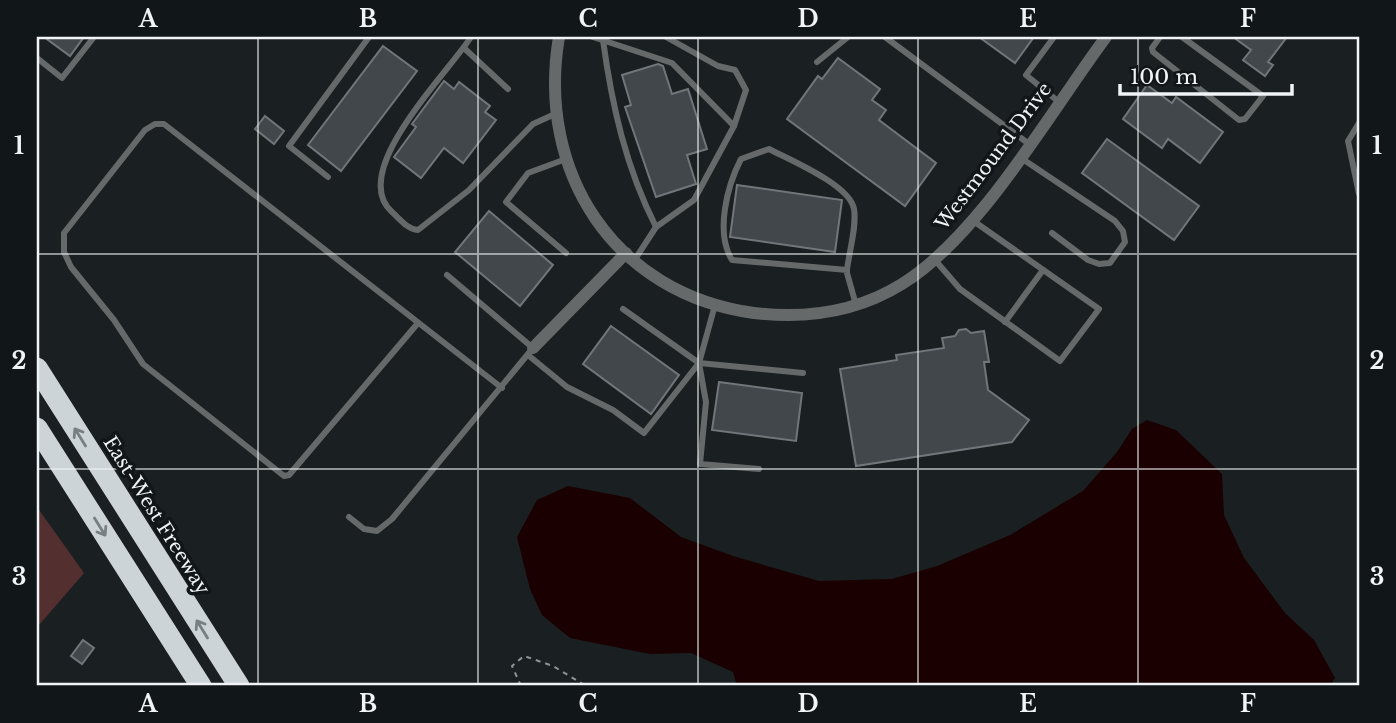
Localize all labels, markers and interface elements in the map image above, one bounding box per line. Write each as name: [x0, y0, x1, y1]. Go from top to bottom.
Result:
text: A: [138, 5, 159, 33]
text: B: [359, 5, 377, 33]
text: C: [579, 5, 597, 33]
text: D: [797, 5, 819, 33]
text: E: [1019, 5, 1037, 33]
text: F: [1240, 5, 1256, 33]
scale bar: [1120, 52, 1291, 96]
text: 100 m: [1130, 64, 1198, 90]
street label: Westmound Drive: [930, 78, 1056, 235]
text: 1: [14, 132, 24, 160]
text: 1: [1372, 132, 1382, 160]
text: 2: [12, 347, 26, 375]
text: 2: [1370, 347, 1384, 375]
one-way arrow: [73, 427, 87, 447]
street label: East-West Freeway: [99, 432, 215, 599]
one-way arrow: [93, 517, 107, 537]
text: 3: [12, 563, 26, 591]
text: 3: [1370, 563, 1384, 591]
one-way arrow: [195, 619, 209, 639]
text: A: [138, 690, 159, 718]
text: B: [359, 690, 377, 718]
text: C: [579, 690, 597, 718]
text: D: [797, 690, 819, 718]
text: E: [1019, 690, 1037, 718]
text: F: [1240, 690, 1256, 718]

